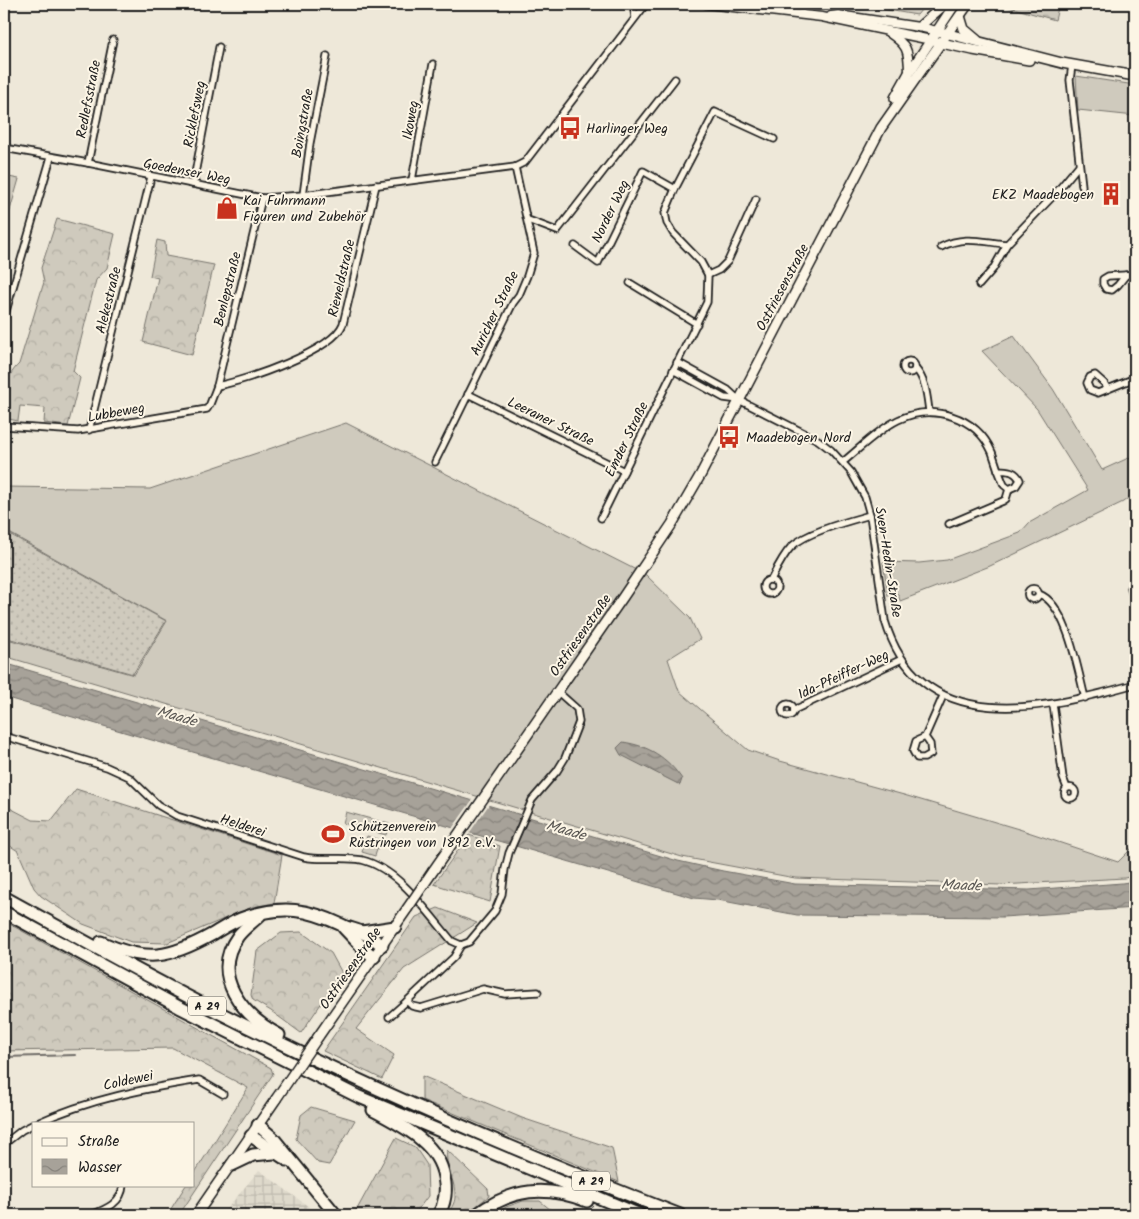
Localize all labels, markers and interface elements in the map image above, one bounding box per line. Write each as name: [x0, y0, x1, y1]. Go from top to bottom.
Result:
street label: Redlefsstraße: [71, 57, 107, 140]
street label: Ricklefsweg: [178, 79, 212, 149]
street label: Boingstraße: [286, 86, 320, 159]
street label: Ikoweg: [397, 99, 425, 142]
bus stop icon: Harlinger Weg: [557, 115, 583, 141]
place label: Harlinger Weg: [586, 118, 668, 140]
street label: Goedenser Weg: [141, 153, 232, 191]
street label: Norder Weg: [586, 176, 636, 247]
building icon: EKZ Maadebogen: [1098, 181, 1124, 207]
place label: EKZ Maadebogen: [992, 184, 1094, 206]
place label: Kai Fuhrmann Figuren und Zubehör: [243, 190, 367, 228]
shop icon: Kai Fuhrmann Figuren und Zubehör: [214, 195, 240, 221]
street label: Rieneldstraße: [322, 237, 362, 319]
street label: Ostfriesenstraße: [751, 239, 816, 335]
street label: Benlepstraße: [208, 249, 248, 329]
street label: Alekestraße: [90, 264, 128, 336]
street label: Auricher Straße: [465, 267, 525, 360]
street label: Leeraner Straße: [503, 391, 598, 453]
street label: Lubbeweg: [86, 397, 147, 429]
street label: Emder Straße: [599, 397, 655, 481]
bus stop icon: Maadebogen Nord: [716, 424, 742, 450]
place label: Maadebogen Nord: [746, 427, 852, 449]
street label: Sven-Hedin-Straße: [868, 505, 908, 620]
street label: Ostfriesenstraße: [544, 589, 618, 681]
street label: Ida-Pfeiffer-Weg: [794, 644, 893, 706]
water label: Maade: [154, 700, 201, 734]
street label: Helderei: [217, 808, 269, 844]
water label: Maade: [543, 814, 590, 848]
place label: Schützenverein Rüstringen von 1892 e.V.: [349, 816, 496, 854]
sports icon: Schützenverein Rüstringen von 1892 e.V.: [320, 821, 346, 847]
water label: Maade: [940, 873, 983, 899]
street label: Ostfriesenstraße: [314, 922, 388, 1014]
road number: A 29: [188, 996, 226, 1016]
street label: Coldewei: [101, 1065, 156, 1097]
legend: [32, 1122, 195, 1186]
text: Straße: [78, 1130, 120, 1154]
text: Wasser: [78, 1156, 122, 1180]
road number: A 29: [572, 1172, 610, 1190]

